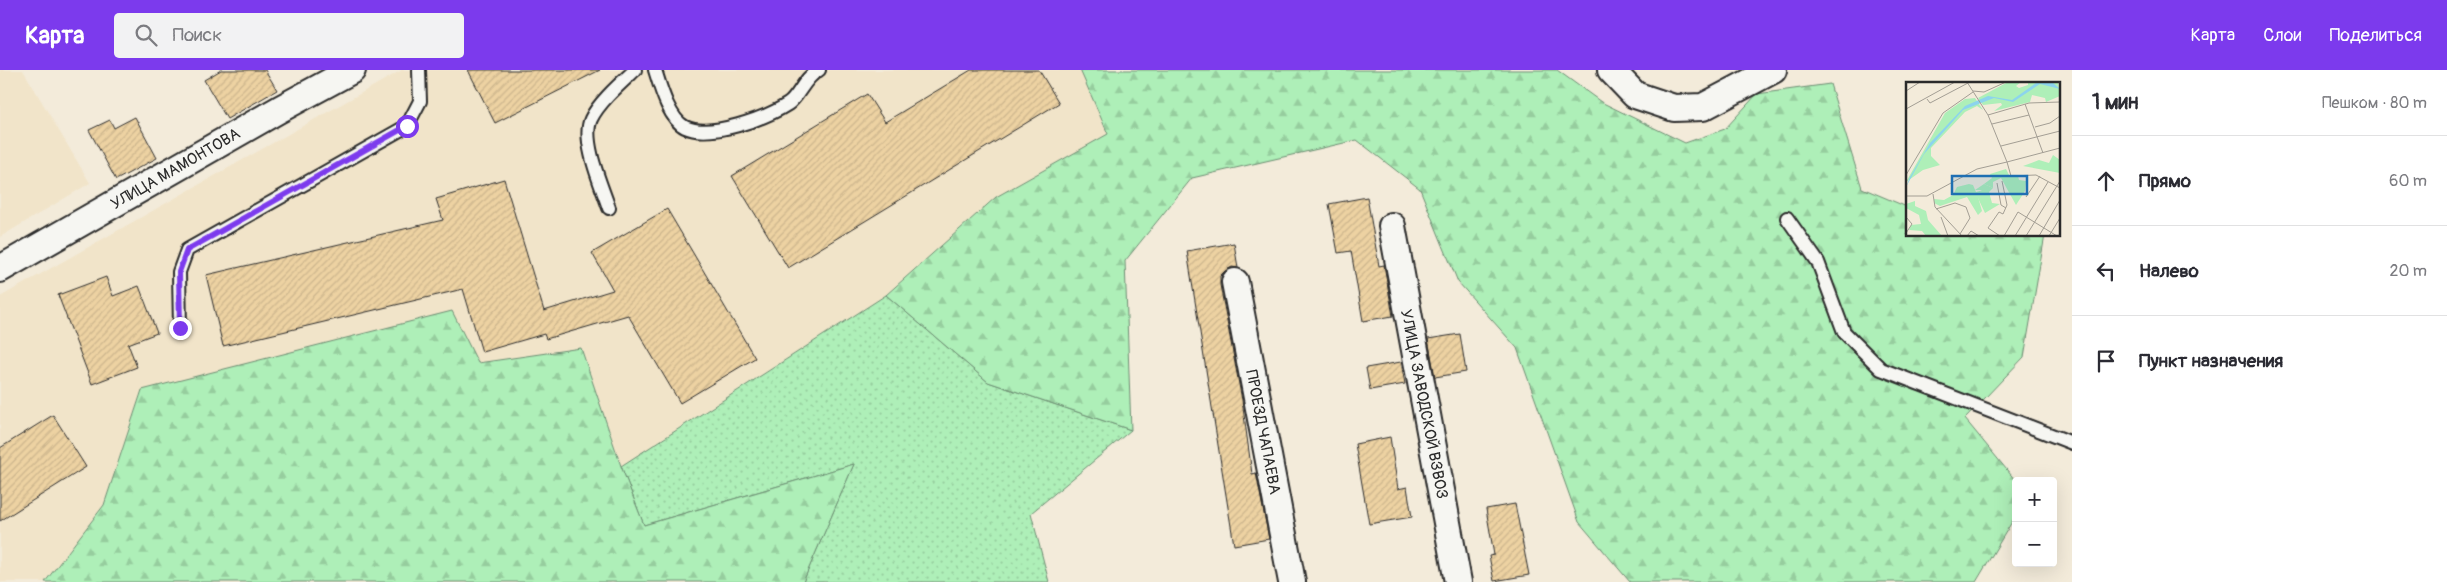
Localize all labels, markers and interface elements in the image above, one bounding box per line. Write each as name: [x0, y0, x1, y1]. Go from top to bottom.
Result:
search box: [114, 13, 464, 58]
text: Карта: [25, 21, 84, 50]
icon: search: [132, 21, 160, 49]
text: Поиск: [172, 23, 222, 47]
text: Карта: [2191, 24, 2235, 47]
text: Слои: [2263, 24, 2301, 47]
text: Поделиться: [2329, 24, 2422, 47]
inset map: [1906, 82, 2060, 236]
text: 1 мин: [2092, 89, 2138, 116]
text: Пешком · 80 m: [2322, 93, 2427, 113]
route start: [396, 115, 419, 138]
street label: УЛИЦА МАМОНТОВА: [107, 124, 244, 214]
icon: ahead: [2092, 167, 2120, 195]
text: Прямо: [2139, 169, 2191, 193]
text: 60 m: [2389, 171, 2427, 191]
icon: left: [2092, 257, 2120, 285]
text: Налево: [2139, 259, 2199, 283]
text: 20 m: [2389, 261, 2427, 281]
street label: УЛИЦА ЗАВОДСКОЙ ВЗВОЗ: [1396, 308, 1452, 501]
route end: [169, 317, 192, 340]
icon: arrive: [2092, 347, 2120, 375]
text: Пункт назначения: [2139, 349, 2283, 373]
street label: ПРОЕЗД ЧАПАЕВА: [1241, 368, 1285, 496]
map controls: [2012, 477, 2057, 567]
button: +: [2012, 477, 2057, 522]
button: −: [2012, 522, 2057, 567]

